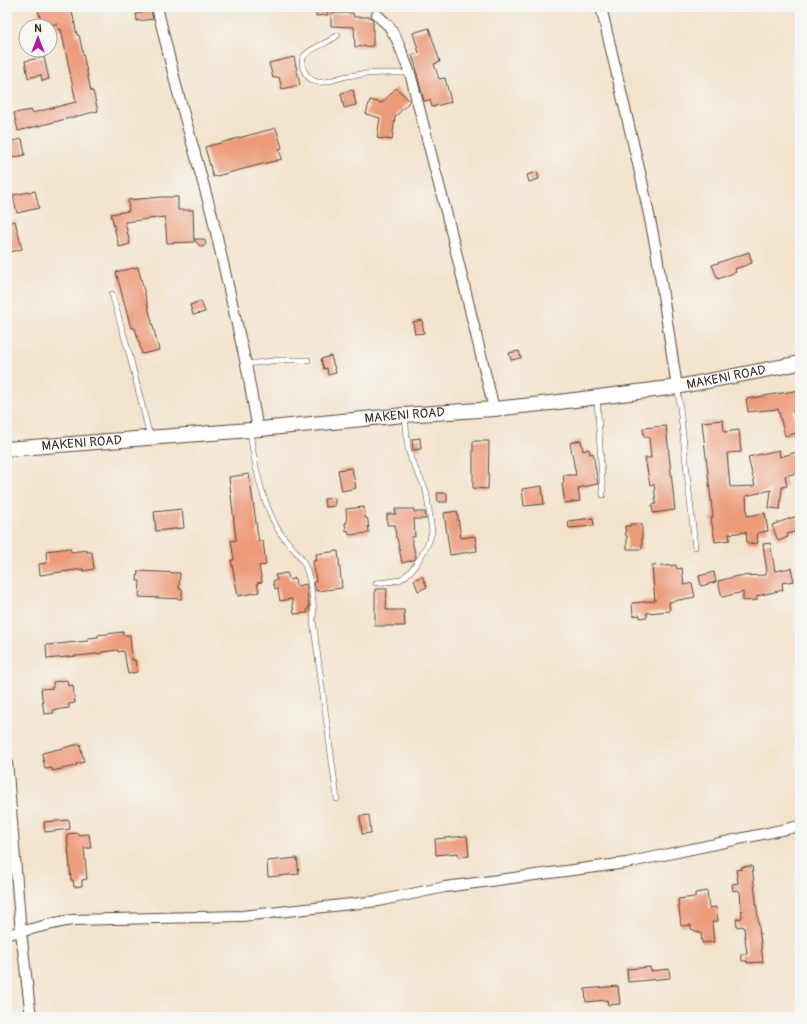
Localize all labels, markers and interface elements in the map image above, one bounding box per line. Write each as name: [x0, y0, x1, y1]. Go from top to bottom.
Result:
north arrow: [18, 18, 58, 58]
text: N: [34, 22, 42, 35]
street label: MAKENI ROAD: [685, 362, 767, 393]
street label: MAKENI ROAD: [364, 404, 445, 427]
street label: MAKENI ROAD: [41, 432, 122, 454]

